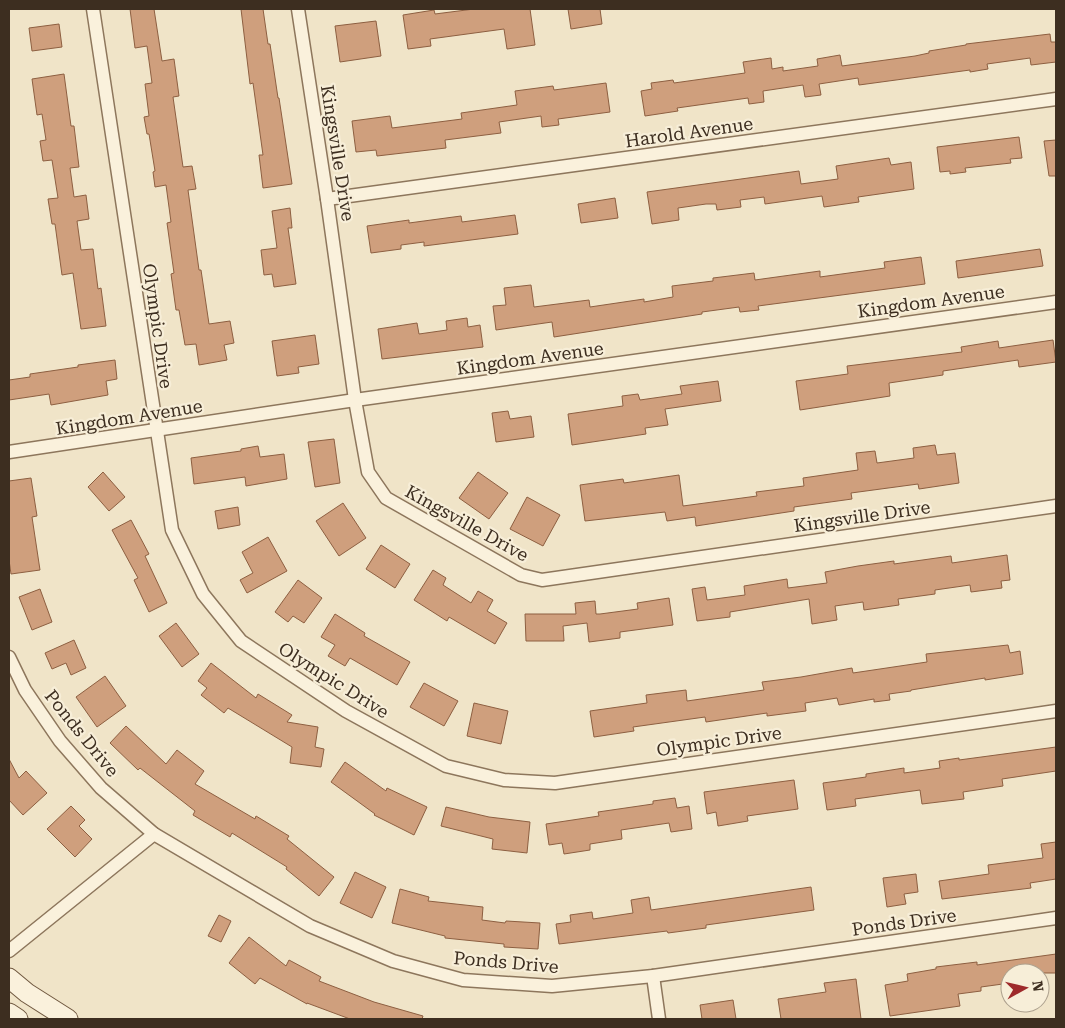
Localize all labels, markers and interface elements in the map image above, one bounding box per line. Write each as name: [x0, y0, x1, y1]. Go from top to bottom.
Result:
street label: Kingsville Drive: [317, 83, 359, 223]
street label: Harold Avenue: [624, 113, 754, 151]
street label: Olympic Drive: [139, 262, 177, 390]
street label: Kingdom Avenue: [856, 280, 1006, 322]
street label: Kingdom Avenue: [455, 337, 605, 379]
street label: Kingdom Avenue: [54, 395, 204, 439]
street label: Kingsville Drive: [402, 480, 532, 566]
street label: Kingsville Drive: [792, 496, 932, 536]
street label: Olympic Drive: [275, 638, 393, 722]
street label: Ponds Drive: [41, 685, 123, 781]
street label: Olympic Drive: [655, 722, 783, 760]
street label: Ponds Drive: [850, 904, 958, 940]
street label: Ponds Drive: [453, 947, 560, 977]
north arrow: [1000, 963, 1050, 1013]
text: N: [1029, 980, 1047, 993]

